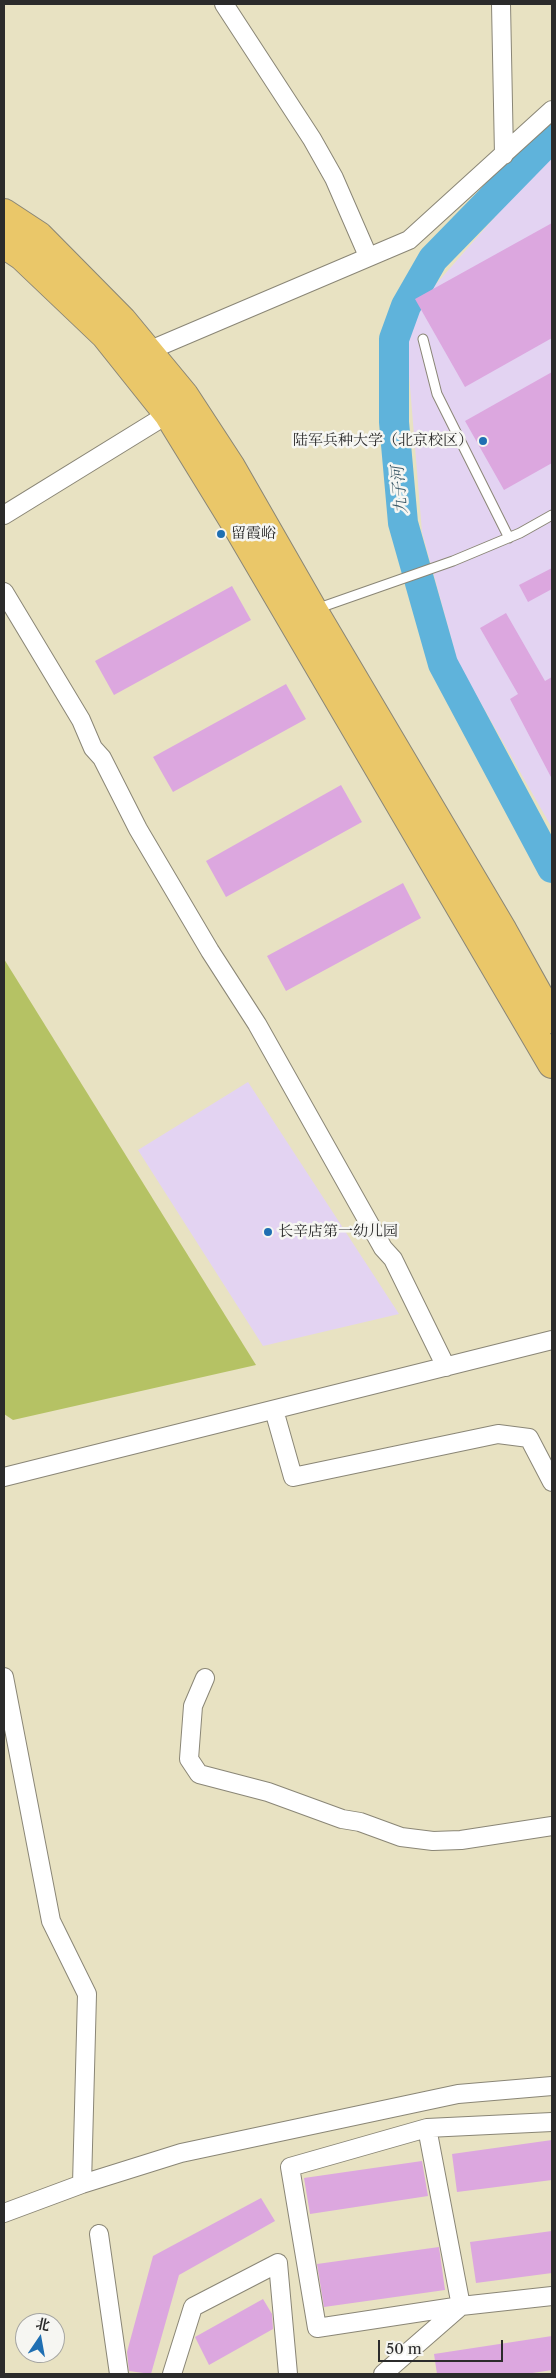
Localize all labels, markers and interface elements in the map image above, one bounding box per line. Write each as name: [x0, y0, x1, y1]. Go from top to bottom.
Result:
place label: 陆军兵种大学（北京校区）: [293, 432, 473, 450]
marker: 陆军兵种大学（北京校区）: [477, 435, 489, 447]
water label: 九子河: [388, 465, 412, 515]
place label: 留霞峪: [231, 525, 276, 543]
marker: 留霞峪: [215, 528, 227, 540]
place label: 长辛店第一幼儿园: [278, 1223, 398, 1241]
marker: 长辛店第一幼儿园: [262, 1226, 274, 1238]
north arrow: [15, 2313, 65, 2363]
text: 北: [34, 2314, 52, 2335]
scale bar: [381, 2330, 506, 2362]
text: 50 m: [386, 2339, 422, 2358]

